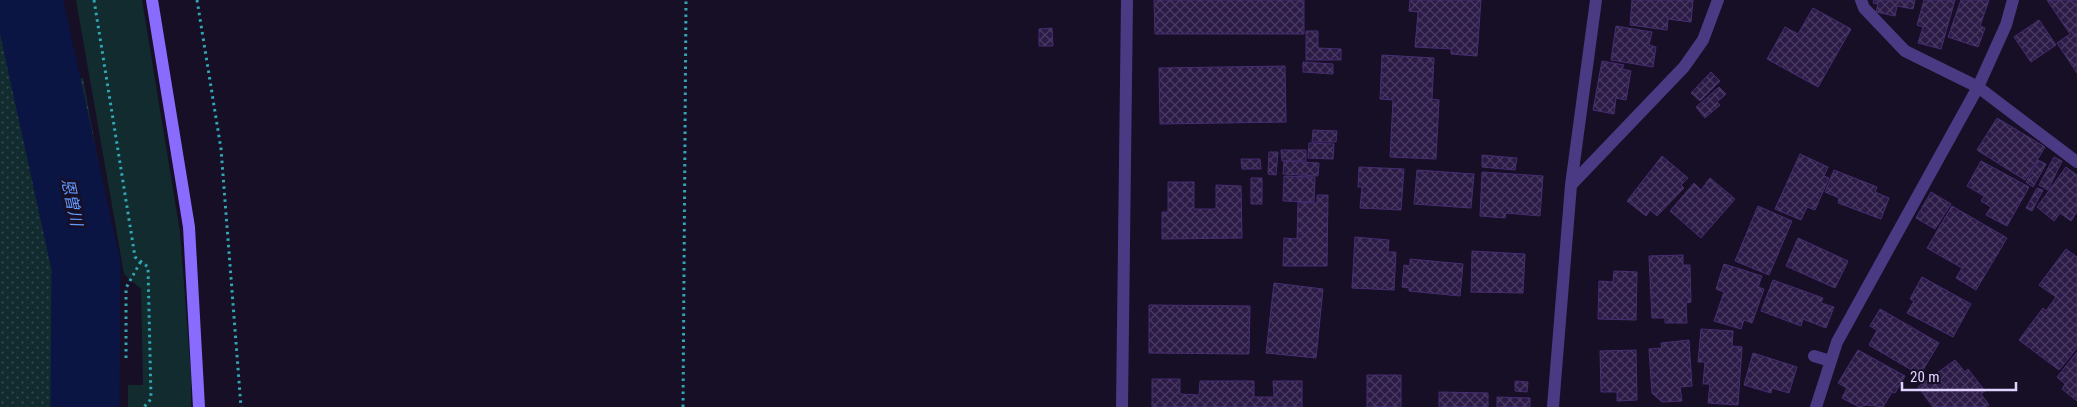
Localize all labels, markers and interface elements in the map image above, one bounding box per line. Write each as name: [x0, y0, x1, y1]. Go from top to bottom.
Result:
water label: 恩曽川: [58, 177, 87, 229]
scale bar: [1902, 360, 2016, 392]
text: 20 m: [1910, 368, 1940, 386]

